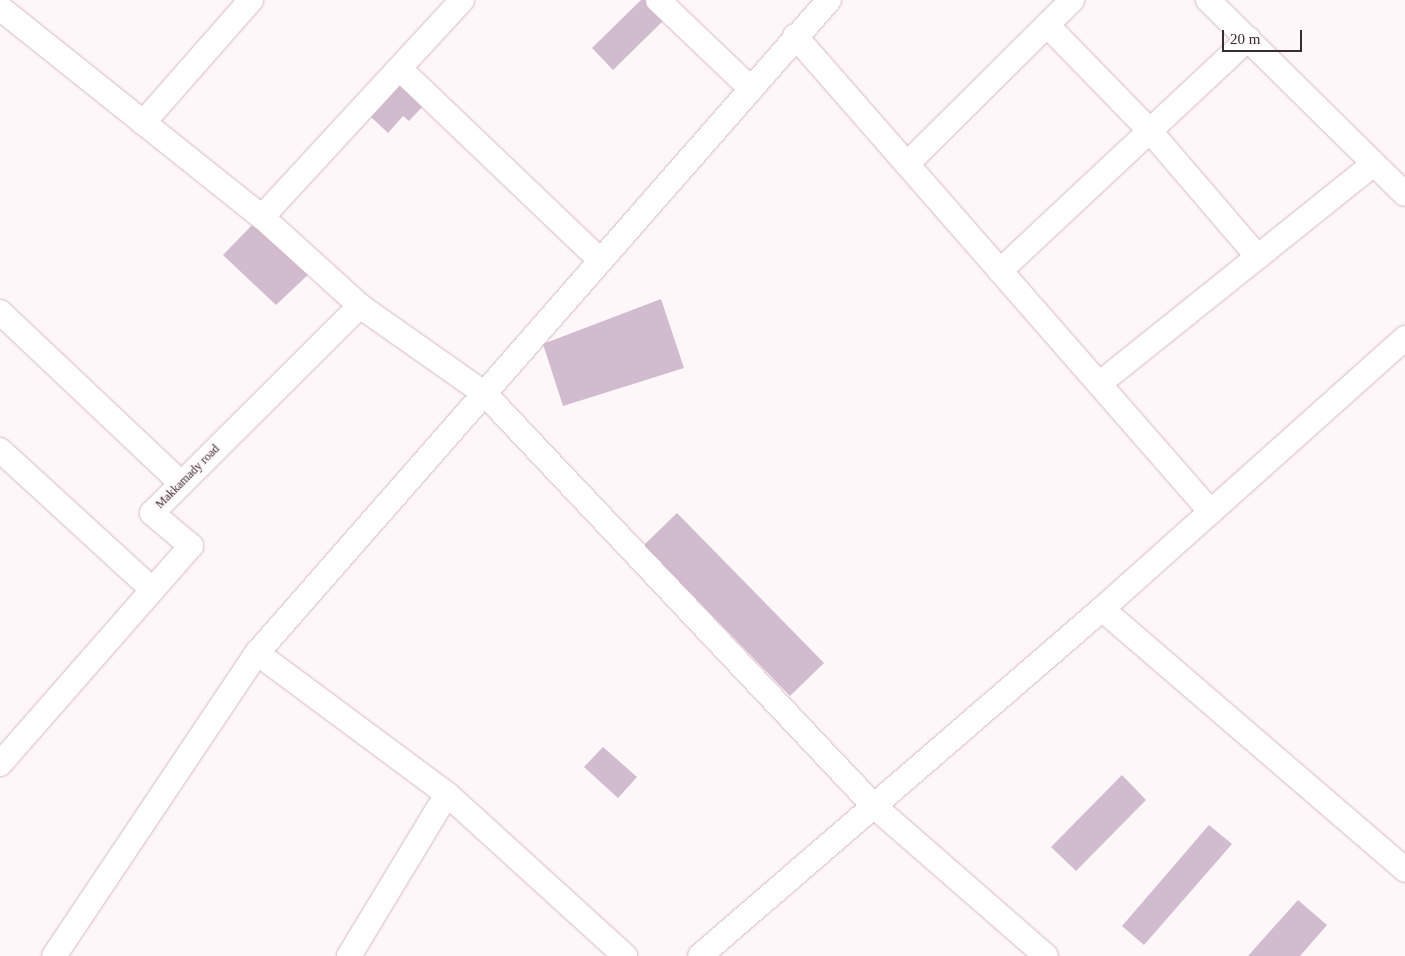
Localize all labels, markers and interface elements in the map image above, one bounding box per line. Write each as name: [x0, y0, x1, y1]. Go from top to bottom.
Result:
scale bar: [1225, 20, 1305, 52]
text: 20 m: [1230, 31, 1260, 47]
street label: Makkamady road: [153, 442, 223, 512]

